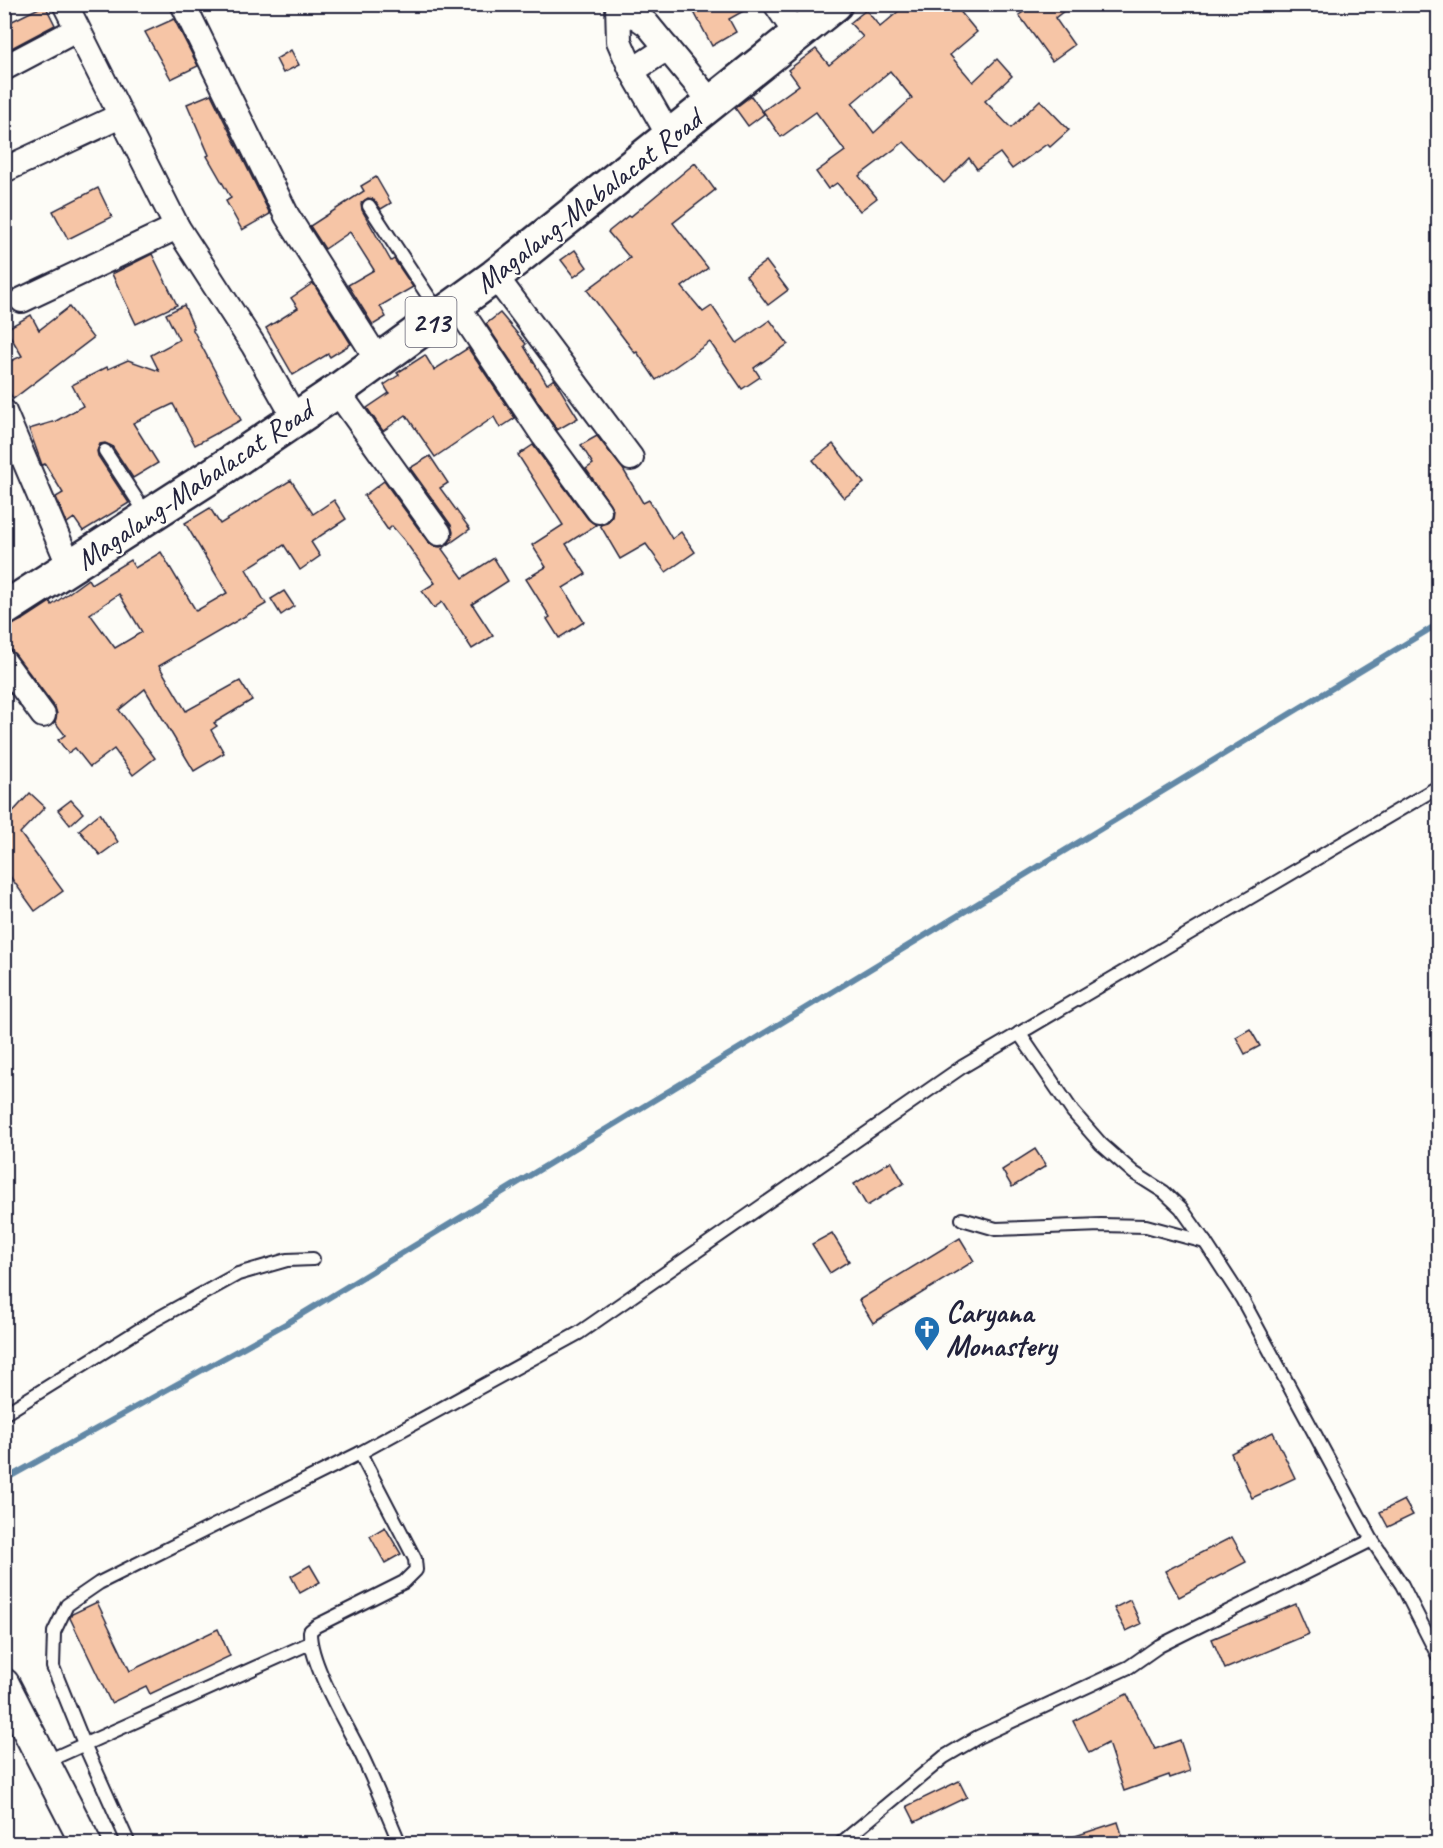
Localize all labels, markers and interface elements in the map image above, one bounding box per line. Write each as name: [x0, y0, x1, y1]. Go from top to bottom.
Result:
street label: Magalang-Mabalacat Road: [467, 98, 712, 302]
road number: 213: [406, 297, 456, 347]
street label: Magalang-Mabalacat Road: [68, 389, 323, 578]
place label: Caryana Monastery: [946, 1293, 1059, 1366]
church icon: Caryana Monastery: [912, 1314, 942, 1352]

